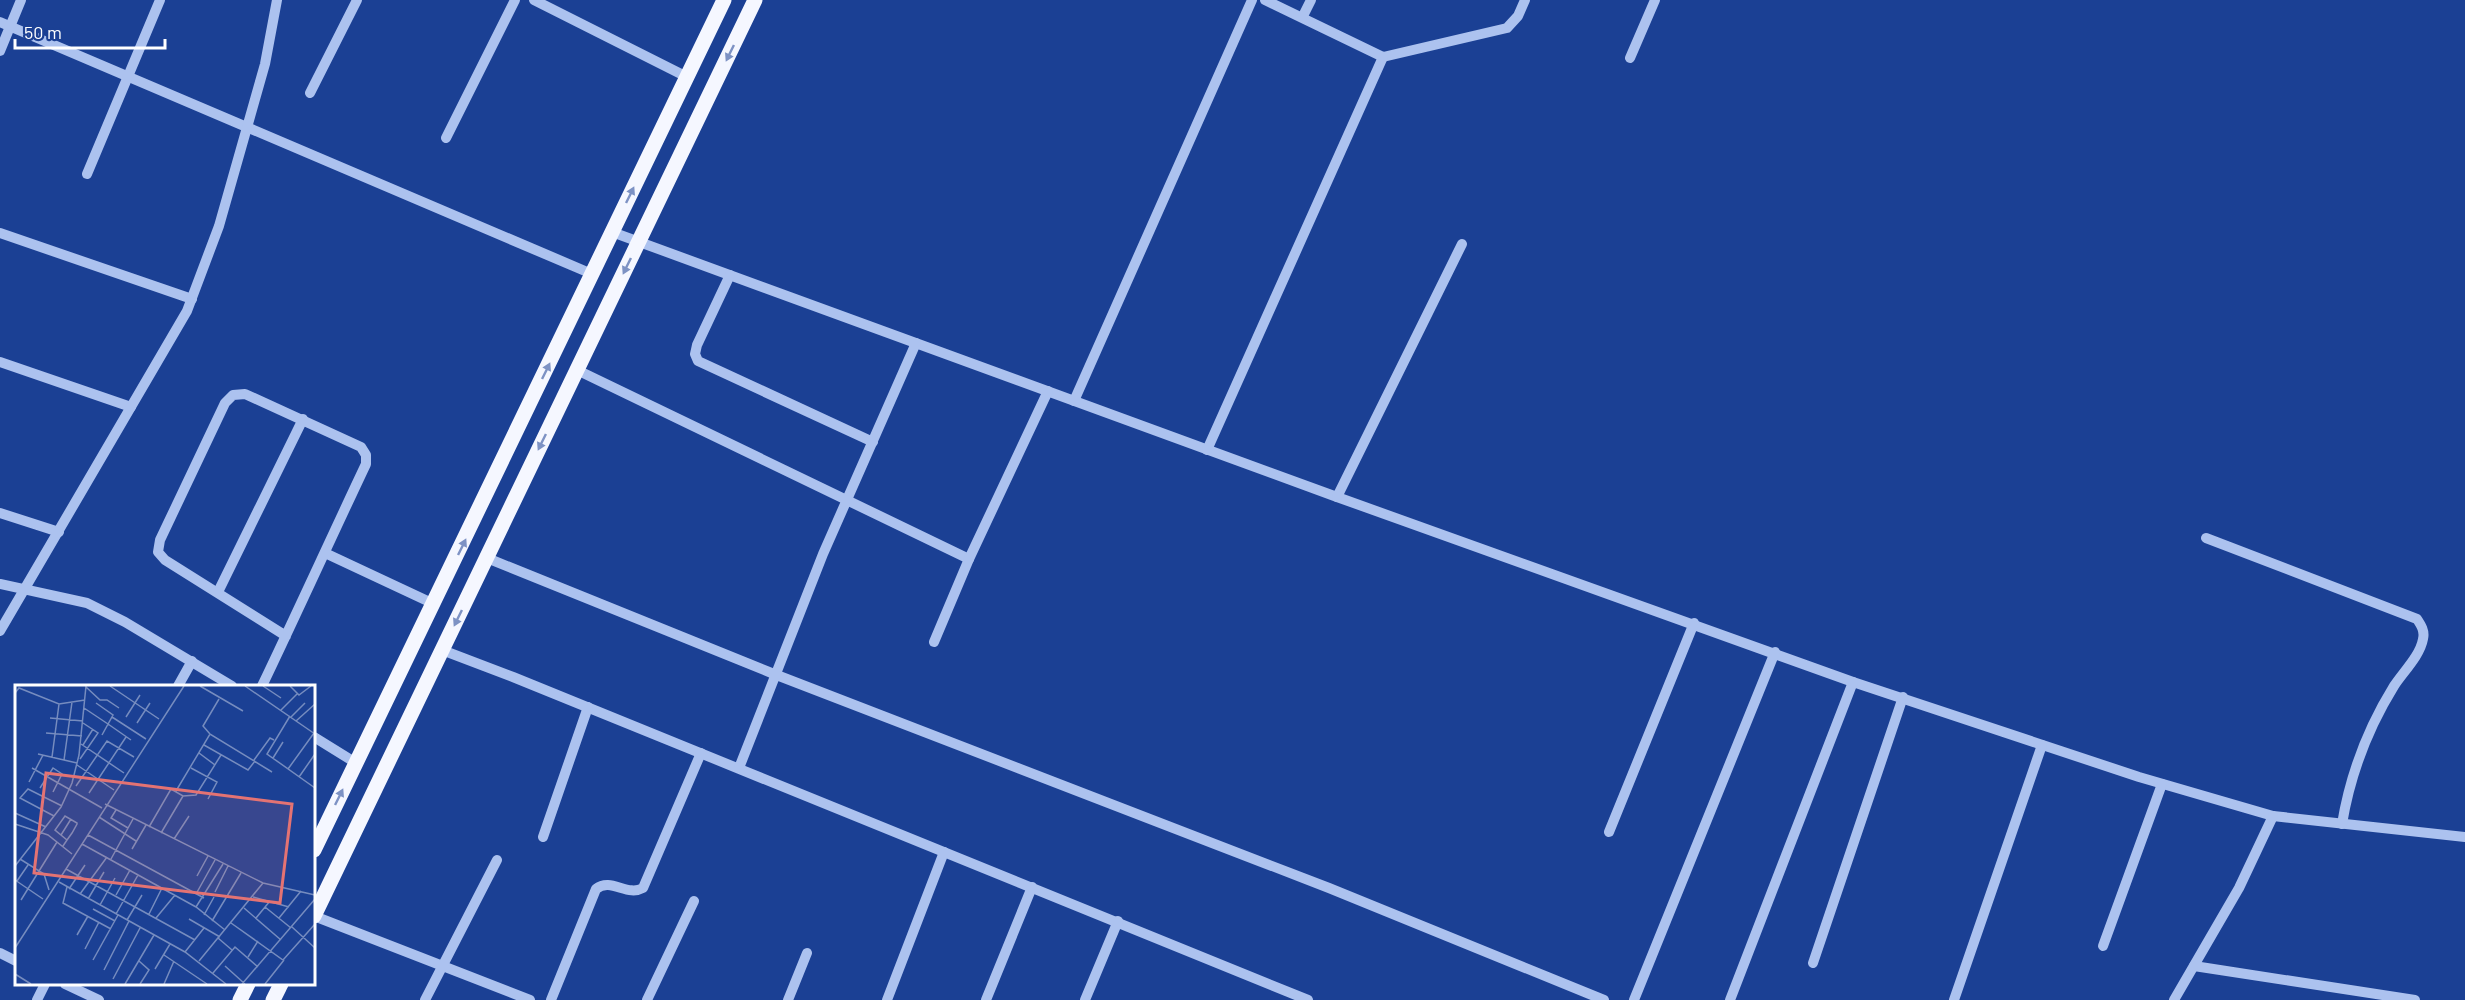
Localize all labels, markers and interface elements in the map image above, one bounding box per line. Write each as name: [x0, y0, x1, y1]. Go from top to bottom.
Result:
scale bar: [15, 12, 165, 50]
text: 50 m: [24, 21, 62, 43]
one-way arrow: [725, 44, 734, 61]
one-way arrow: [625, 186, 635, 204]
one-way arrow: [622, 258, 631, 275]
one-way arrow: [542, 362, 551, 379]
one-way arrow: [538, 433, 547, 450]
one-way arrow: [457, 538, 466, 555]
one-way arrow: [453, 609, 462, 626]
inset map: [15, 685, 315, 985]
one-way arrow: [335, 789, 344, 806]

